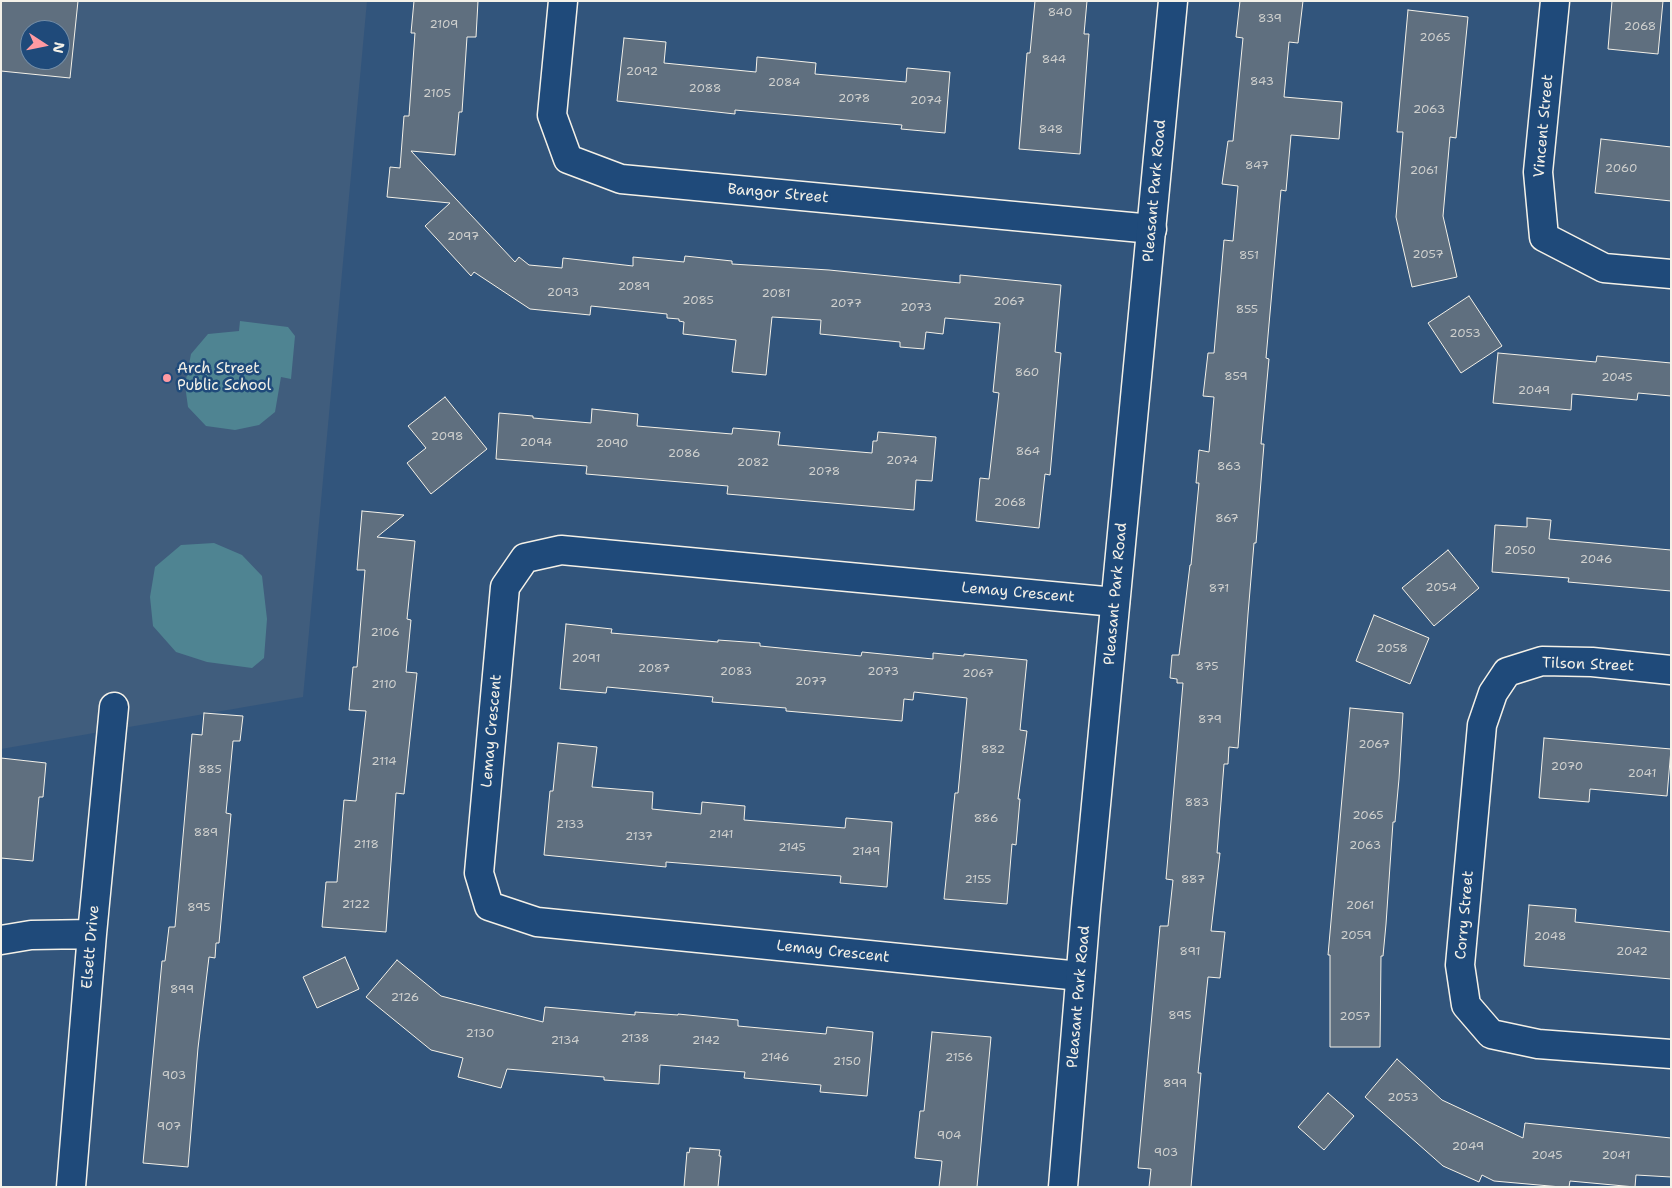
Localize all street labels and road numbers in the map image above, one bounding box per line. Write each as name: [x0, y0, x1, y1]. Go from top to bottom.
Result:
street label: Vincent Street: [1531, 74, 1557, 178]
street label: Pleasant Park Road: [1140, 119, 1170, 263]
street label: Bangor Street: [727, 181, 829, 207]
street label: Pleasant Park Road: [1101, 522, 1131, 666]
street label: Lemay Crescent: [961, 579, 1075, 607]
street label: Tilson Street: [1542, 654, 1634, 676]
street label: Lemay Crescent: [478, 674, 506, 788]
street label: Corry Street: [1452, 870, 1478, 960]
street label: Elsett Drive: [78, 904, 104, 990]
street label: Pleasant Park Road: [1064, 925, 1094, 1069]
street label: Lemay Crescent: [776, 937, 890, 967]

